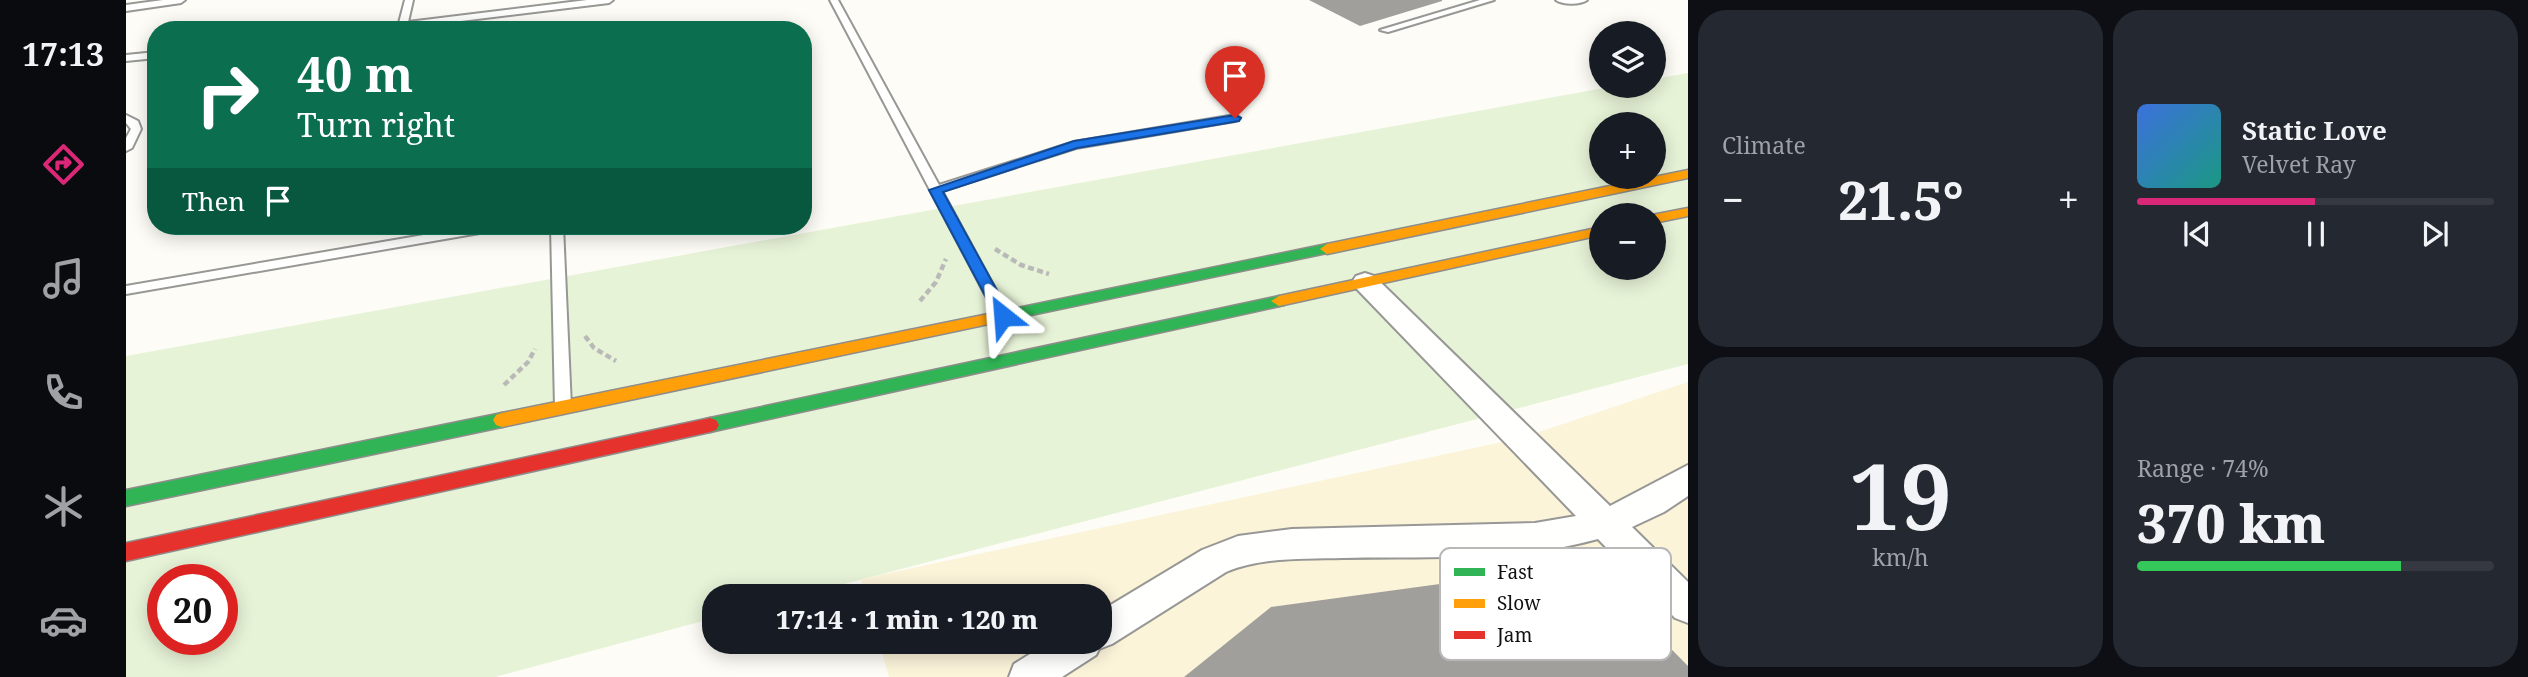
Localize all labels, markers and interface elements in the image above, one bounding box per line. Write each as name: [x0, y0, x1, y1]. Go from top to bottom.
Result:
map controls: [1589, 21, 1666, 280]
button: layers: [1589, 21, 1666, 98]
text: 17:13: [22, 32, 104, 75]
text: 40 m: [297, 40, 413, 106]
pin: [1205, 46, 1265, 118]
icon: right: [182, 49, 273, 140]
icon: arrive: [1216, 57, 1254, 95]
text: Turn right: [297, 103, 455, 146]
button: +: [1589, 112, 1666, 189]
text: Static Love: [2242, 112, 2387, 148]
text: Climate: [1722, 129, 1806, 161]
icon: directions: [39, 140, 88, 189]
text: Velvet Ray: [2242, 148, 2356, 180]
text: 21.5°: [1838, 164, 1964, 235]
text: −: [1722, 173, 1744, 225]
text: +: [2058, 173, 2079, 225]
icon: arrive: [259, 182, 297, 220]
text: Then: [182, 183, 245, 219]
button: −: [1589, 203, 1666, 280]
icon: previous: [2178, 215, 2216, 253]
icon: pause: [2297, 215, 2335, 253]
icon: next: [2416, 215, 2454, 253]
icon: music: [39, 254, 88, 303]
position arrow: [966, 279, 1040, 353]
icon: phone: [39, 368, 88, 417]
text: 19: [1849, 433, 1952, 557]
text: Range · 74%: [2137, 452, 2269, 484]
icon: climate: [39, 482, 88, 531]
text: 370 km: [2137, 487, 2325, 558]
text: km/h: [1872, 541, 1929, 573]
legend: [1440, 548, 1671, 660]
text: Fast: [1497, 559, 1534, 585]
speed limit sign: 20: [147, 564, 238, 655]
text: Slow: [1497, 590, 1541, 616]
icon: car: [39, 596, 88, 645]
text: 17:14 · 1 min · 120 m: [776, 601, 1038, 637]
text: Jam: [1496, 622, 1532, 648]

